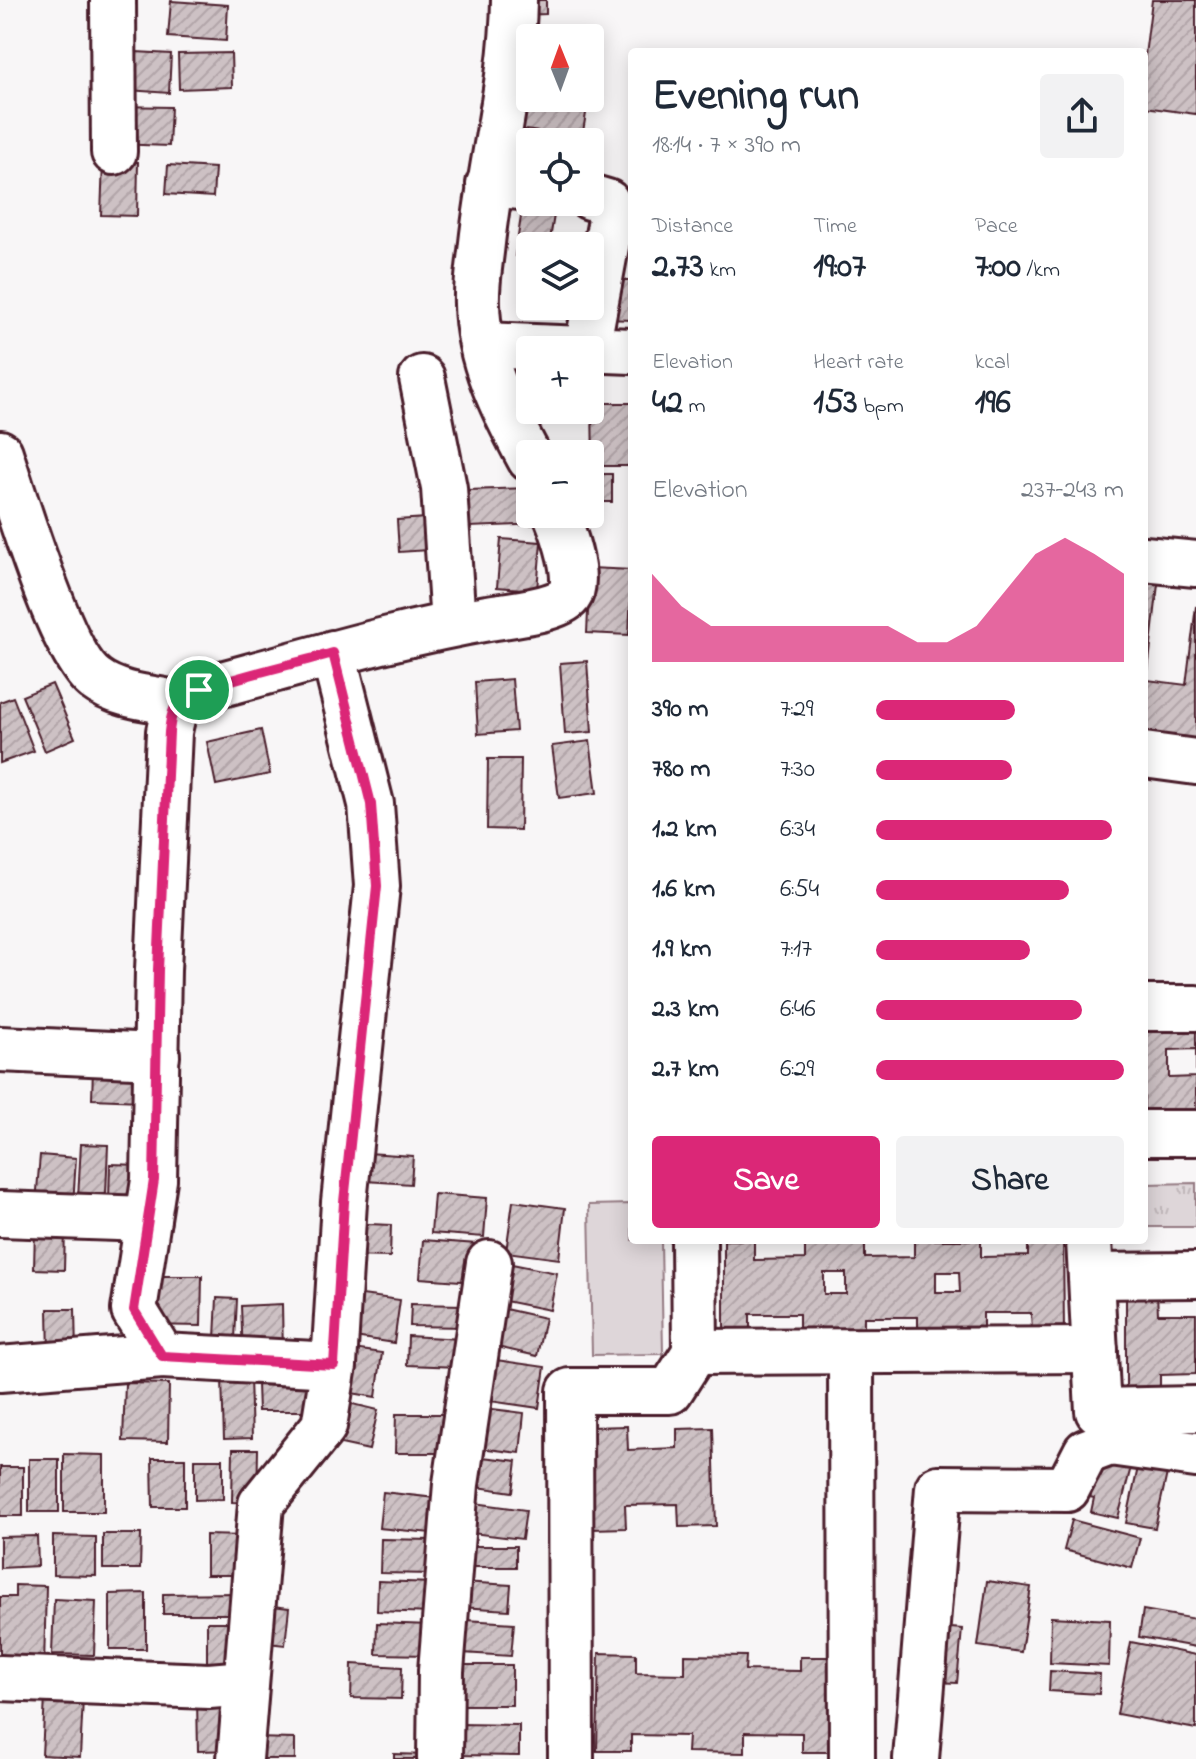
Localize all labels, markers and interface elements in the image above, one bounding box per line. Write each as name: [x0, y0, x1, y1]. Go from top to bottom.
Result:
north arrow: [516, 24, 604, 112]
map controls: [516, 24, 604, 528]
text: Evening run: [652, 65, 859, 129]
button: share: [1040, 74, 1124, 158]
text: 18:14 · 7 × 390 m: [652, 127, 801, 165]
button: locate: [516, 128, 604, 216]
text: Distance: [652, 211, 733, 243]
text: Time: [813, 211, 857, 243]
text: Pace: [975, 211, 1018, 243]
button: layers: [516, 232, 604, 320]
text: 2.73: [652, 243, 704, 293]
text: 19:07: [813, 243, 866, 293]
text: 7:00: [975, 243, 1021, 293]
text: km: [704, 255, 736, 287]
text: /km: [1021, 255, 1060, 287]
button: +: [516, 336, 604, 424]
text: Elevation: [652, 347, 733, 379]
text: Heart rate: [813, 347, 904, 379]
text: kcal: [975, 347, 1010, 379]
text: 42: [652, 379, 683, 429]
text: 153: [813, 379, 858, 429]
text: 196: [975, 379, 1011, 429]
text: m: [683, 391, 705, 423]
text: bpm: [858, 391, 904, 423]
button: −: [516, 440, 604, 528]
text: Elevation: [652, 472, 748, 510]
text: 237–243 m: [1021, 472, 1124, 510]
pin: [165, 656, 233, 724]
icon: arrive: [177, 668, 221, 712]
text: 390 m: [652, 691, 708, 729]
text: 7:29: [780, 691, 814, 729]
text: 780 m: [652, 751, 710, 789]
text: 7:30: [780, 751, 815, 789]
text: 1.2 km: [652, 811, 717, 849]
text: 6:34: [780, 811, 815, 849]
text: 1.6 km: [652, 871, 715, 909]
text: 6:54: [780, 871, 819, 909]
text: 1.9 km: [652, 931, 711, 969]
text: 7:17: [780, 931, 812, 969]
text: 2.3 km: [652, 991, 719, 1029]
text: 6:46: [780, 991, 816, 1029]
text: 2.7 km: [652, 1051, 719, 1089]
text: 6:29: [780, 1051, 814, 1089]
button: Save: [652, 1136, 880, 1228]
button: Share: [896, 1136, 1124, 1228]

